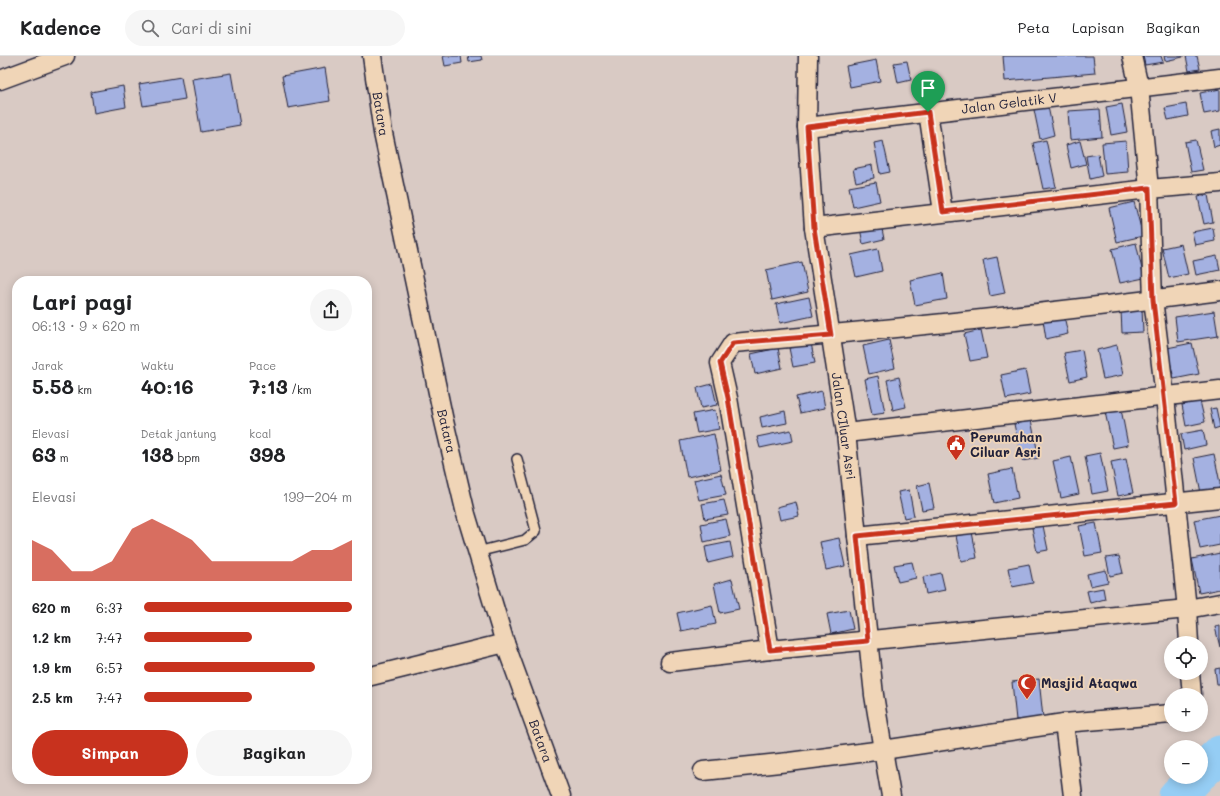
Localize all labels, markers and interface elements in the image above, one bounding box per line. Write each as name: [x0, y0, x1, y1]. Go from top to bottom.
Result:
search box: [125, 10, 405, 46]
text: Kadence: [20, 15, 101, 40]
icon: search: [139, 17, 161, 39]
text: Cari di sini: [171, 18, 252, 38]
text: Peta: [1018, 18, 1050, 37]
text: Lapisan: [1072, 18, 1124, 37]
text: Bagikan: [1146, 18, 1200, 37]
pin: [911, 71, 945, 112]
icon: arrive: [917, 77, 939, 99]
street label: Jalan Gelatik V: [960, 88, 1058, 117]
street label: Batara: [370, 91, 393, 137]
text: Lari pagi: [32, 287, 133, 316]
button: share: [310, 289, 352, 331]
text: 06:13 · 9 × 620 m: [32, 317, 140, 334]
text: Jarak: [32, 358, 63, 373]
text: Waktu: [141, 358, 174, 373]
text: Pace: [249, 358, 276, 373]
street label: Jalan CIluar Asri: [829, 371, 860, 481]
text: 5.58: [32, 373, 74, 399]
text: 40:16: [141, 373, 194, 399]
text: 7:13: [249, 373, 288, 399]
text: km: [74, 382, 92, 397]
text: /km: [288, 382, 312, 397]
street label: Batara: [434, 407, 461, 455]
text: Elevasi: [32, 426, 69, 441]
text: Detak jantung: [141, 426, 216, 441]
text: kcal: [249, 426, 271, 441]
place label: Perumahan Ciluar Asri: [970, 428, 1042, 460]
public building icon: Perumahan Ciluar Asri: [945, 433, 967, 461]
text: 63: [32, 441, 56, 467]
text: 138: [141, 441, 174, 467]
text: 398: [249, 441, 286, 467]
text: m: [56, 450, 68, 465]
text: bpm: [174, 450, 200, 465]
text: Elevasi: [32, 488, 76, 505]
text: 199–204 m: [283, 488, 352, 505]
text: 620 m: [32, 599, 71, 616]
text: 6:37: [96, 599, 123, 616]
text: 1.2 km: [32, 629, 71, 646]
text: 7:47: [96, 629, 122, 646]
map controls: [1164, 636, 1208, 784]
button: locate: [1164, 636, 1208, 680]
text: 1.9 km: [32, 659, 72, 676]
text: 6:57: [96, 659, 123, 676]
mosque icon: Masjid Ataqwa: [1016, 672, 1038, 700]
place label: Masjid Ataqwa: [1041, 674, 1137, 691]
button: +: [1164, 688, 1208, 732]
text: 2.5 km: [32, 689, 73, 706]
text: 7:47: [96, 689, 122, 706]
street label: Batara: [526, 717, 557, 765]
button: Simpan: [32, 730, 188, 776]
button: Bagikan: [196, 730, 352, 776]
button: −: [1164, 740, 1208, 784]

